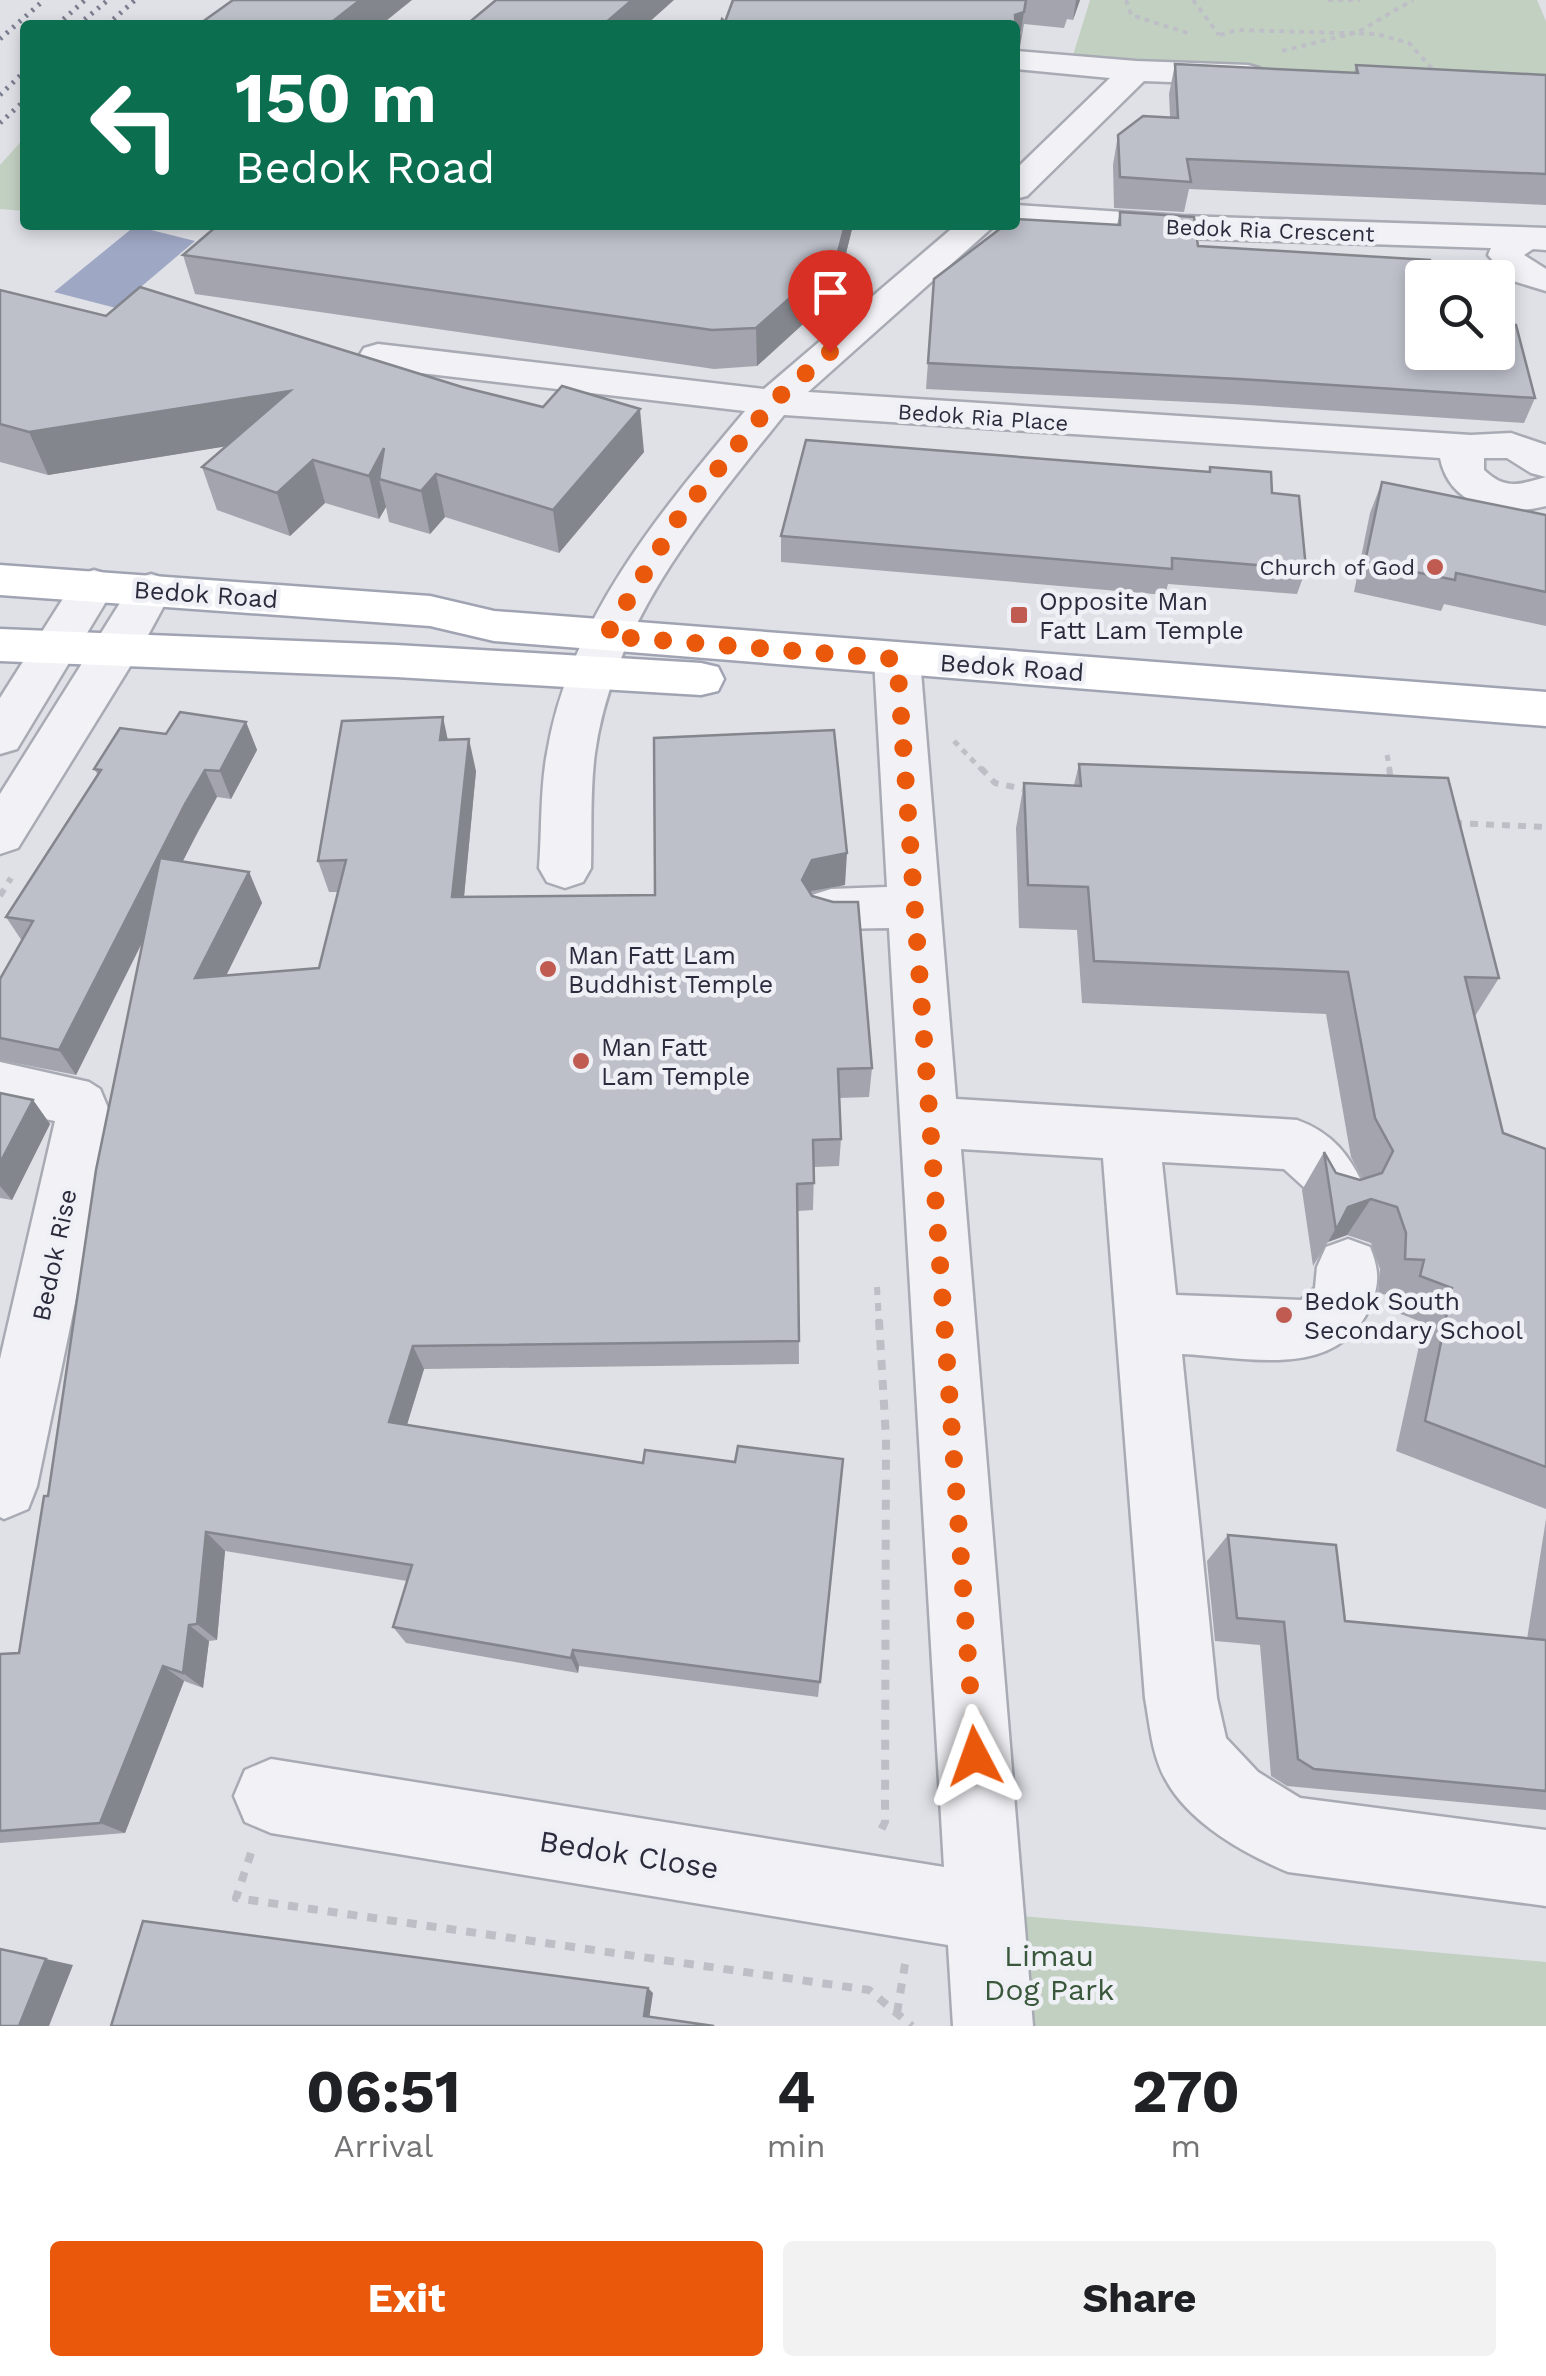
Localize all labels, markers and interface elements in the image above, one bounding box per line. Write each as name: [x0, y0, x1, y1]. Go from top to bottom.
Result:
text: 150 m: [235, 57, 437, 139]
icon: left: [70, 60, 200, 190]
text: Bedok Road: [235, 141, 495, 194]
street label: Bedok Ria Crescent: [1165, 214, 1375, 247]
pin: [788, 250, 873, 353]
map controls: [1405, 260, 1515, 370]
button: search: [1405, 260, 1515, 370]
icon: arrive: [803, 265, 858, 320]
street label: Bedok Ria Place: [897, 399, 1069, 436]
place label: Church of God: [1259, 555, 1415, 580]
marker: Church of God: [1424, 556, 1446, 578]
street label: Bedok Road: [133, 575, 279, 614]
place label: Opposite Man Fatt Lam Temple: [1039, 587, 1244, 645]
marker: Opposite Man Fatt Lam Temple: [1008, 604, 1030, 626]
street label: Bedok Road: [939, 648, 1085, 687]
place label: Man Fatt Lam Buddhist Temple: [568, 941, 773, 999]
marker: Man Fatt Lam Buddhist Temple: [537, 958, 559, 980]
place label: Man Fatt Lam Temple: [601, 1033, 750, 1091]
marker: Man Fatt Lam Temple: [570, 1050, 592, 1072]
street label: Bedok Rise: [26, 1186, 83, 1324]
place label: Bedok South Secondary School: [1304, 1287, 1523, 1345]
marker: Bedok South Secondary School: [1273, 1304, 1295, 1326]
position arrow: [923, 1704, 1027, 1808]
street label: Bedok Close: [537, 1823, 721, 1886]
park label: Limau Dog Park: [984, 1938, 1114, 2007]
text: 06:51: [306, 2056, 461, 2127]
text: 4: [777, 2056, 816, 2127]
text: 270: [1132, 2056, 1240, 2127]
text: Arrival: [333, 2127, 433, 2165]
text: min: [767, 2127, 826, 2165]
text: m: [1171, 2127, 1201, 2165]
button: Exit: [50, 2241, 763, 2356]
button: Share: [783, 2241, 1496, 2356]

